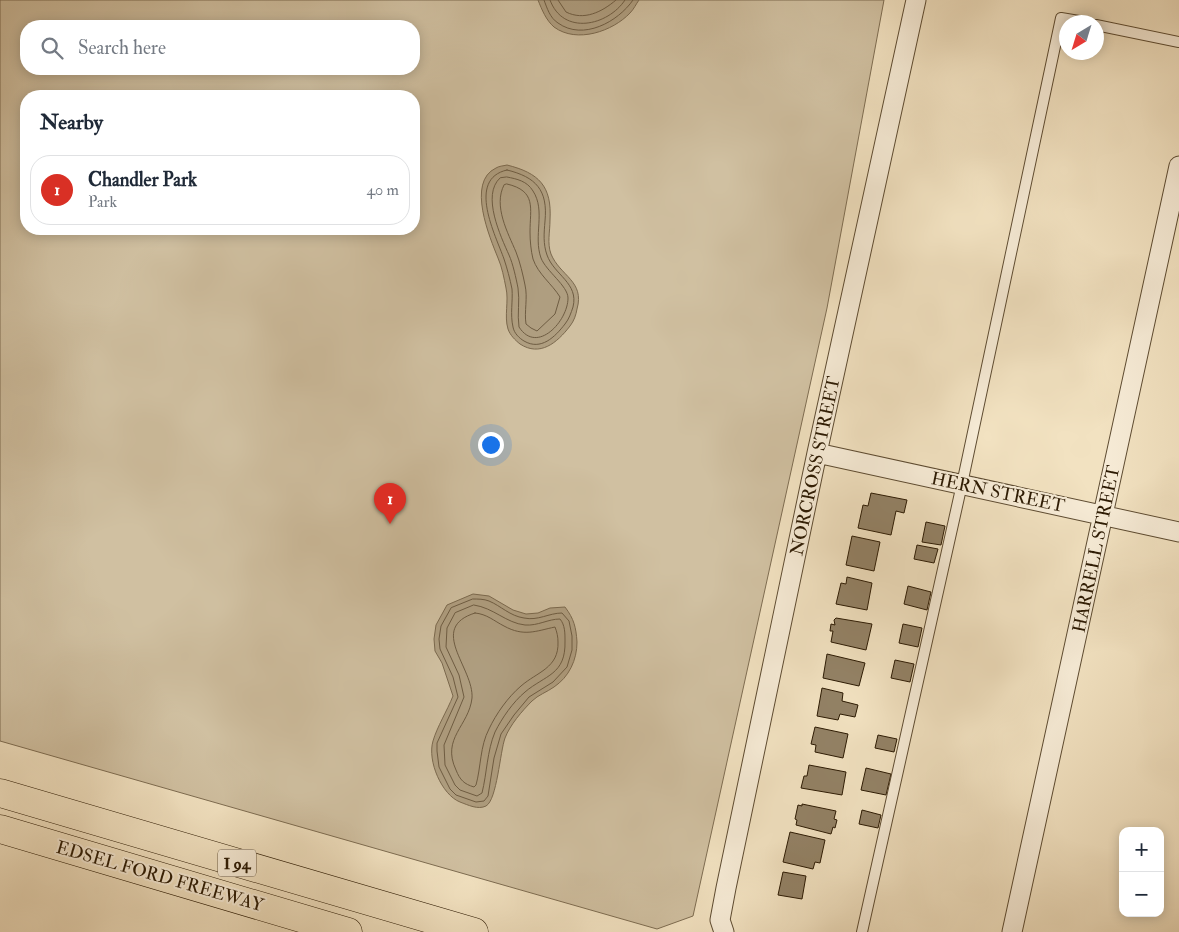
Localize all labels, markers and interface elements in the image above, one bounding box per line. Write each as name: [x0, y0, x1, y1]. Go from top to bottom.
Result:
north arrow: [1059, 15, 1104, 60]
search box: [20, 20, 420, 75]
icon: search: [38, 34, 66, 62]
text: Search here: [78, 36, 166, 60]
text: Nearby: [40, 109, 103, 136]
text: Chandler Park: [88, 168, 197, 192]
text: 1: [54, 180, 60, 200]
text: 40 m: [366, 180, 399, 200]
text: Park: [88, 192, 117, 212]
street label: NORCROSS STREET: [785, 374, 846, 558]
your location: [478, 432, 504, 458]
street label: HARRELL STREET: [1068, 463, 1126, 635]
street label: HERN STREET: [929, 467, 1067, 518]
pin: 1: [374, 483, 406, 524]
map controls: [1119, 827, 1164, 917]
button: +: [1119, 827, 1164, 872]
street label: EDSEL FORD FREEWAY: [53, 836, 267, 917]
road number: I 94: [218, 850, 256, 876]
button: −: [1119, 872, 1164, 917]

